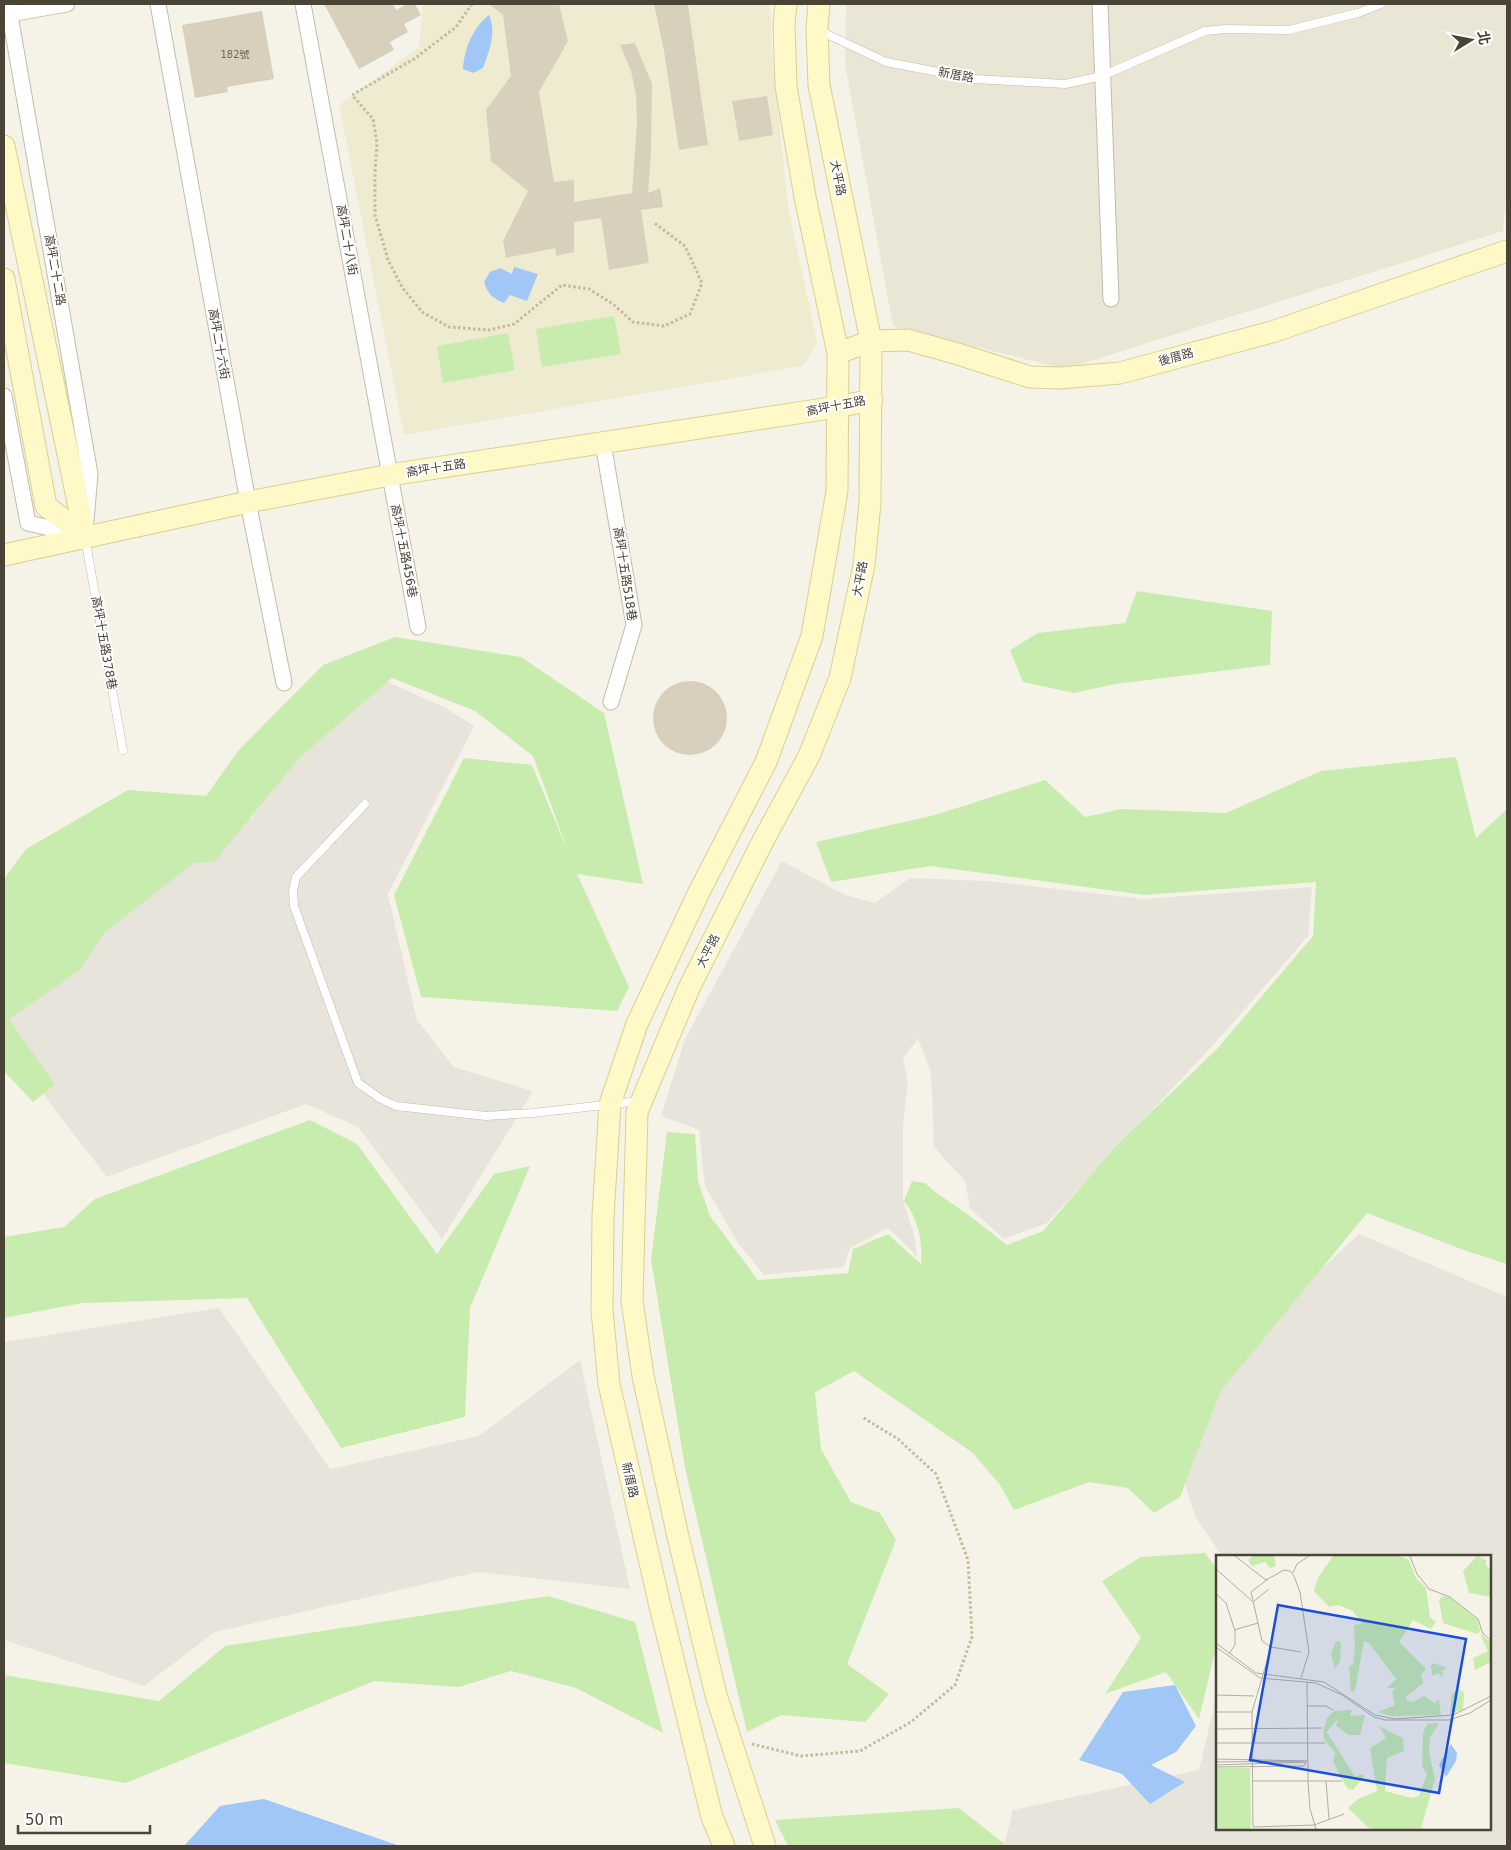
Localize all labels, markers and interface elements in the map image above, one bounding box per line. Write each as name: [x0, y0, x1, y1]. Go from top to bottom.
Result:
north arrow: [1446, 15, 1496, 65]
text: 北: [1475, 29, 1493, 46]
house number: 182號: [220, 49, 250, 60]
street label: 新厝路: [937, 65, 975, 85]
street label: 大平路: [827, 159, 849, 197]
street label: 高坪二十八街: [334, 203, 360, 277]
street label: 高坪二十二路: [42, 233, 68, 307]
street label: 高坪二十六街: [206, 307, 232, 381]
street label: 後厝路: [1157, 346, 1195, 368]
street label: 高坪十五路: [805, 393, 867, 419]
street label: 高坪十五路: [405, 456, 467, 480]
street label: 高坪十五路456巷: [388, 503, 420, 599]
street label: 高坪十五路518巷: [611, 526, 639, 622]
street label: 大平路: [850, 560, 870, 598]
street label: 高坪十五路378巷: [89, 595, 119, 691]
street label: 大平路: [694, 932, 722, 970]
street label: 新厝路: [619, 1461, 641, 1499]
inset map: [1216, 1555, 1491, 1830]
scale bar: [18, 1802, 150, 1834]
text: 50 m: [25, 1811, 63, 1829]

